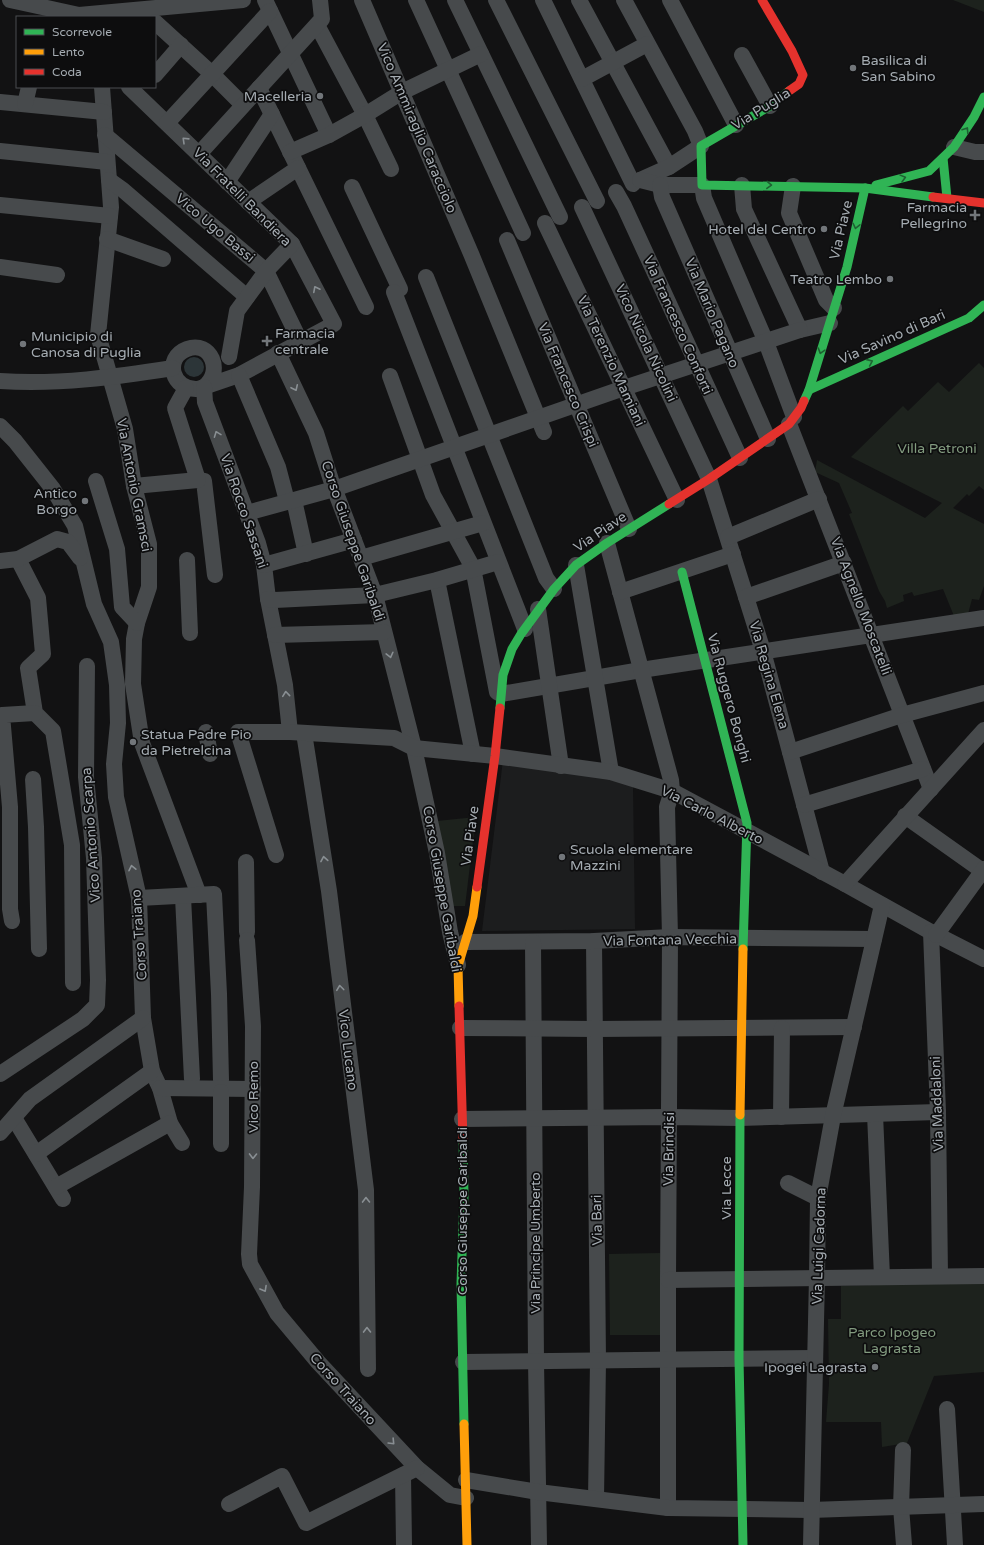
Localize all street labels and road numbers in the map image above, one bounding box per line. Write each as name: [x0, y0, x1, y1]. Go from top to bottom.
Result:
street label: Vico Ammiraglio Caracciolo: [373, 40, 461, 216]
street label: Via Puglia: [728, 84, 794, 134]
street label: Via Fratelli Bandiera: [189, 144, 295, 250]
street label: Vico Ugo Bassi: [172, 190, 258, 266]
street label: Via Piave: [826, 199, 856, 261]
street label: Via Francesco Conforti: [640, 253, 716, 397]
street label: Via Mario Pagano: [681, 256, 743, 370]
street label: Vico Nicola Nicolini: [611, 282, 681, 404]
street label: Via Terenzio Mamiani: [573, 293, 649, 429]
street label: Via Savino di Bari: [836, 306, 948, 368]
street label: Via Francesco Crispi: [534, 320, 602, 450]
street label: Via Antonio Gramsci: [113, 417, 155, 553]
street label: Via Rocco Sassani: [216, 452, 272, 570]
street label: Corso Giuseppe Garibaldi: [318, 459, 388, 623]
street label: Via Piave: [570, 508, 630, 556]
street label: Via Agnello Moscatelli: [827, 535, 895, 677]
street label: Via Regina Elena: [745, 619, 793, 731]
street label: Via Ruggero Bonghi: [704, 631, 754, 765]
street label: Vico Antonio Scarpa: [78, 767, 104, 903]
street label: Via Carlo Alberto: [658, 782, 766, 848]
street label: Corso Giuseppe Garibaldi: [419, 805, 465, 973]
street label: Via Piave: [457, 805, 483, 867]
street label: Corso Traiano: [127, 889, 151, 981]
street label: Via Fontana Vecchia: [603, 930, 737, 950]
street label: Vico Lucano: [335, 1008, 361, 1092]
street label: Via Maddaloni: [927, 1056, 947, 1152]
street label: Vico Remo: [245, 1061, 262, 1133]
street label: Via Brindisi: [660, 1112, 678, 1186]
street label: Corso Giuseppe Garibaldi: [454, 1127, 471, 1295]
street label: Via Lecce: [718, 1156, 735, 1220]
street label: Via Principe Umberto: [527, 1172, 544, 1314]
street label: Via Luigi Cadorna: [808, 1187, 830, 1305]
street label: Via Bari: [588, 1194, 606, 1246]
street label: Corso Traiano: [306, 1349, 380, 1429]

